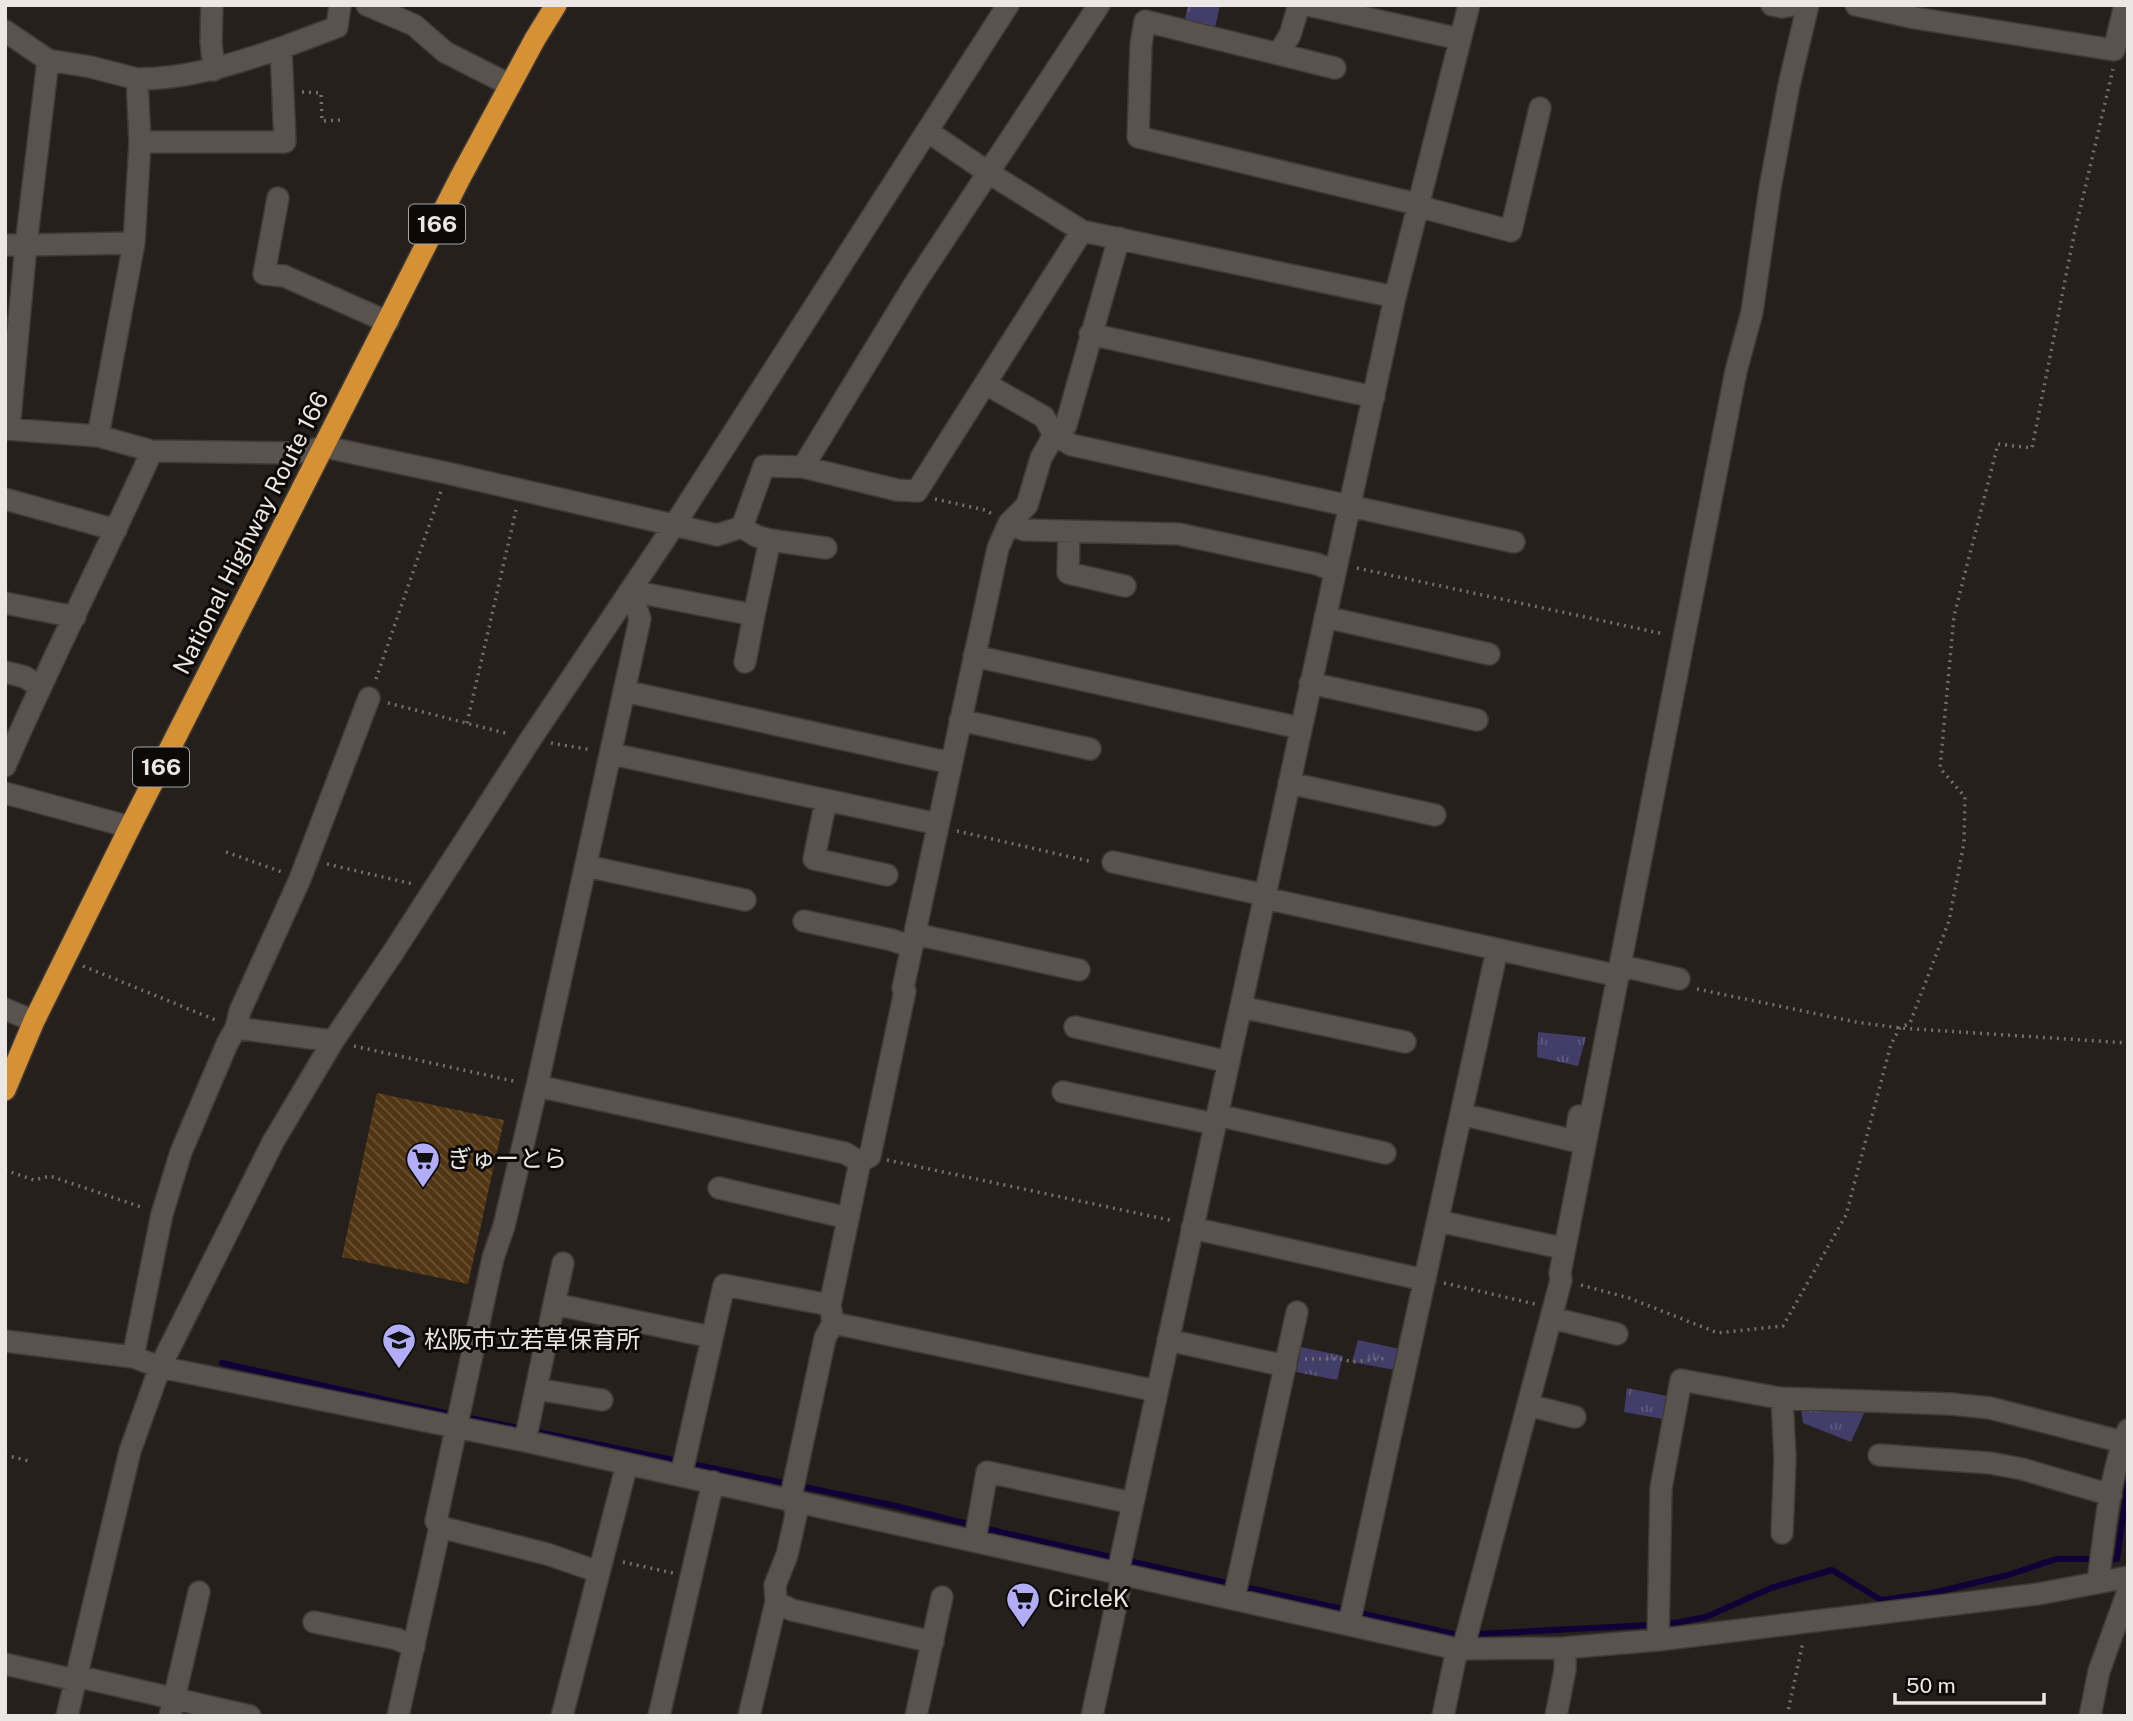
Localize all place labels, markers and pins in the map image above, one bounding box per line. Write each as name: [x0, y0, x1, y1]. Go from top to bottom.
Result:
supermarket icon: ぎゅーとら: [404, 1140, 442, 1189]
place label: ぎゅーとら: [448, 1144, 567, 1172]
school or university icon: 松阪市立若草保育所: [380, 1321, 418, 1370]
place label: 松阪市立若草保育所: [424, 1325, 640, 1353]
supermarket icon: CircleK: [1004, 1580, 1042, 1629]
place label: CircleK: [1048, 1584, 1129, 1612]

